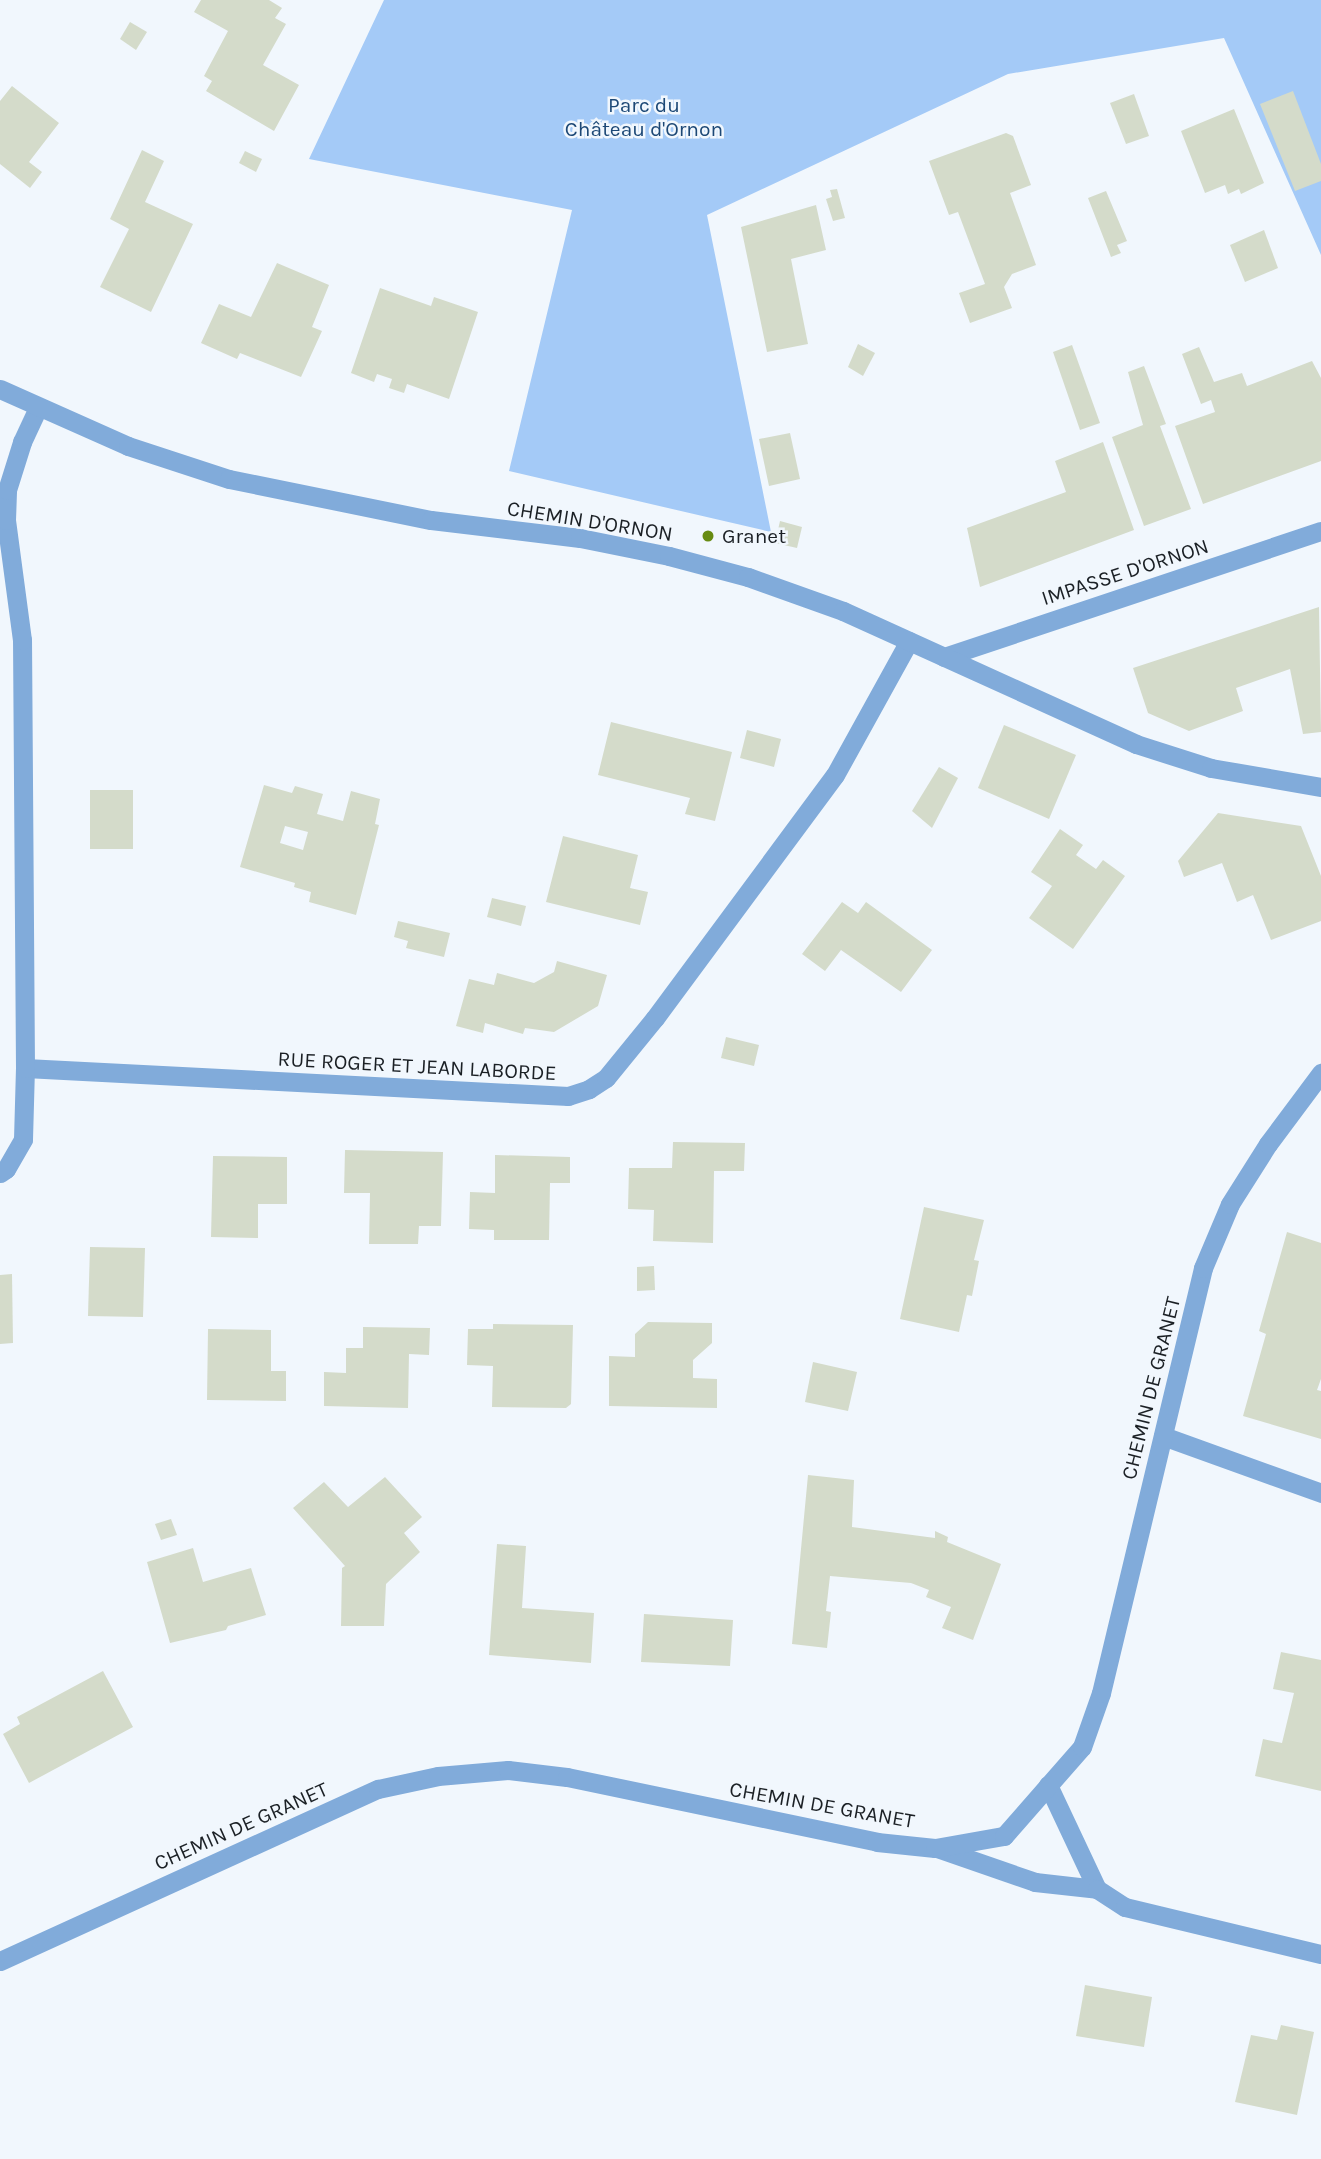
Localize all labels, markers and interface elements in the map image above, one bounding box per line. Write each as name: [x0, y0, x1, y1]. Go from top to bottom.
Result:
park label: Parc du Château d'Ornon: [565, 92, 723, 142]
street label: CHEMIN D'ORNON: [505, 495, 675, 547]
place label: Granet: [722, 523, 786, 549]
marker: Granet: [700, 528, 716, 544]
street label: IMPASSE D'ORNON: [1038, 533, 1212, 611]
street label: RUE ROGER ET JEAN LABORDE: [277, 1046, 557, 1086]
street label: CHEMIN DE GRANET: [1116, 1294, 1186, 1482]
street label: CHEMIN DE GRANET: [150, 1776, 332, 1876]
street label: CHEMIN DE GRANET: [727, 1776, 917, 1834]

